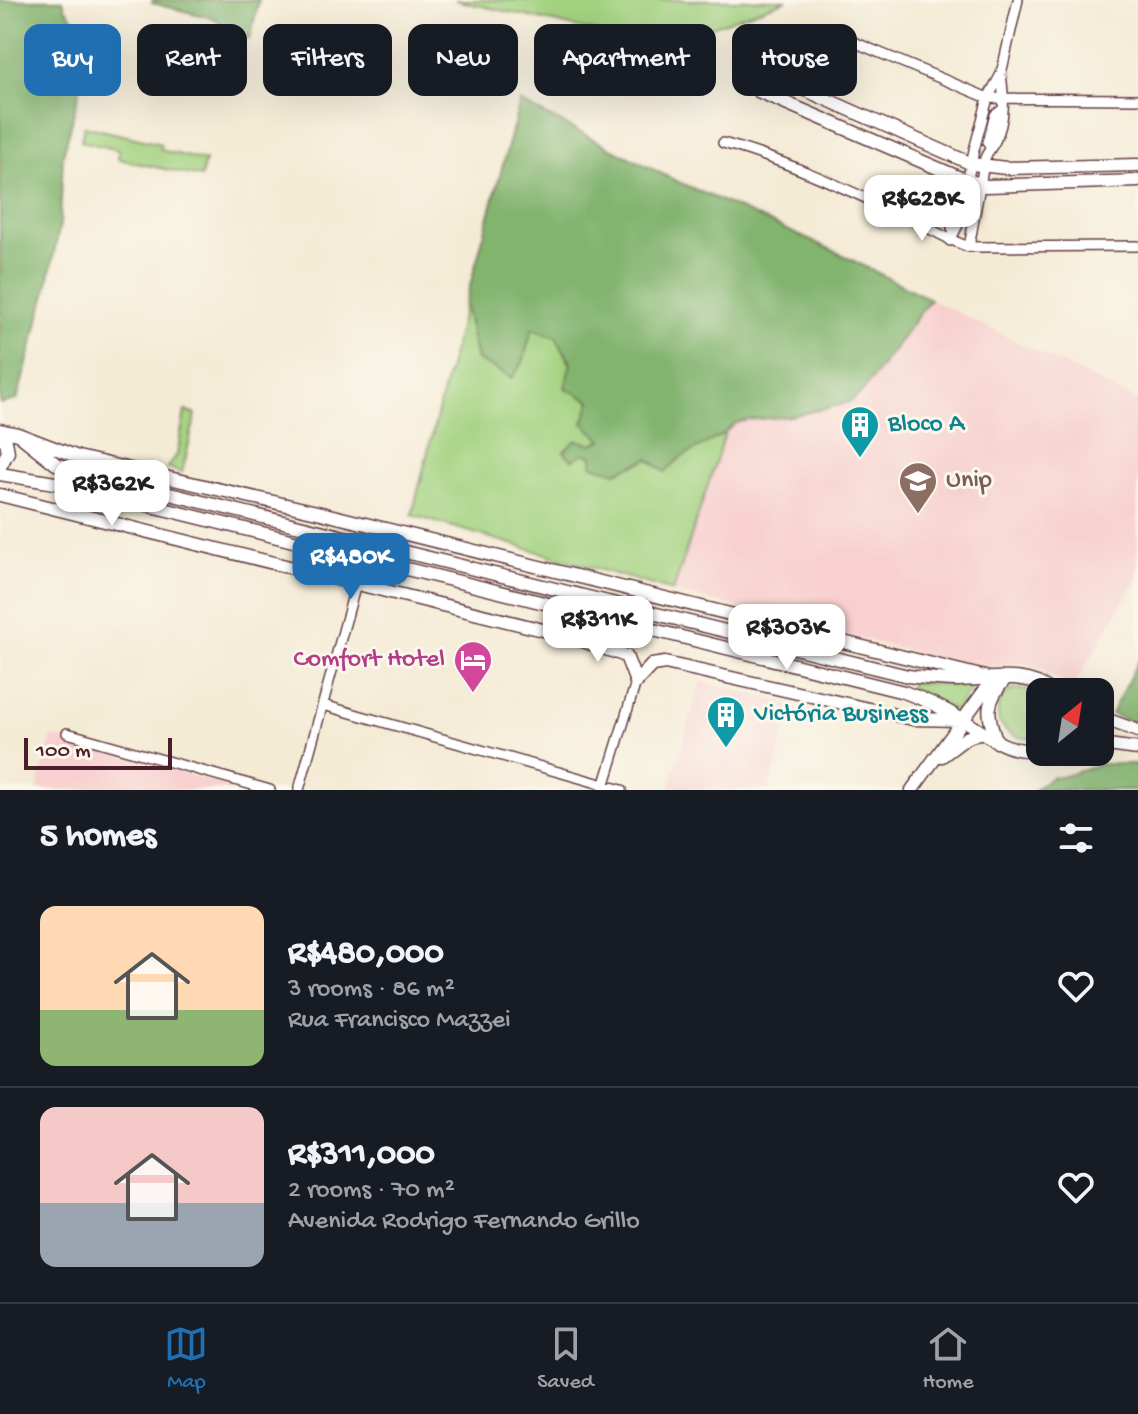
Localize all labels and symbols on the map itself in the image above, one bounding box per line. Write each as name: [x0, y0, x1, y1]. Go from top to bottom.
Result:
pin: R$628K: [857, 175, 987, 243]
building icon: Bloco A: [839, 404, 881, 459]
place label: Bloco A: [887, 410, 966, 441]
pin: R$362K: [47, 460, 177, 528]
school or university icon: Unip: [897, 460, 939, 515]
place label: Unip: [946, 466, 992, 497]
pin: R$480K: [286, 533, 416, 601]
pin: R$311K: [533, 596, 663, 664]
pin: R$303K: [722, 604, 852, 672]
hotel icon: Comfort Hotel: [452, 639, 494, 694]
place label: Comfort Hotel: [293, 645, 445, 676]
north arrow: [1026, 678, 1114, 766]
building icon: Victória Business: [705, 694, 747, 749]
place label: Victória Business: [753, 700, 930, 731]
scale bar: [24, 734, 172, 770]

